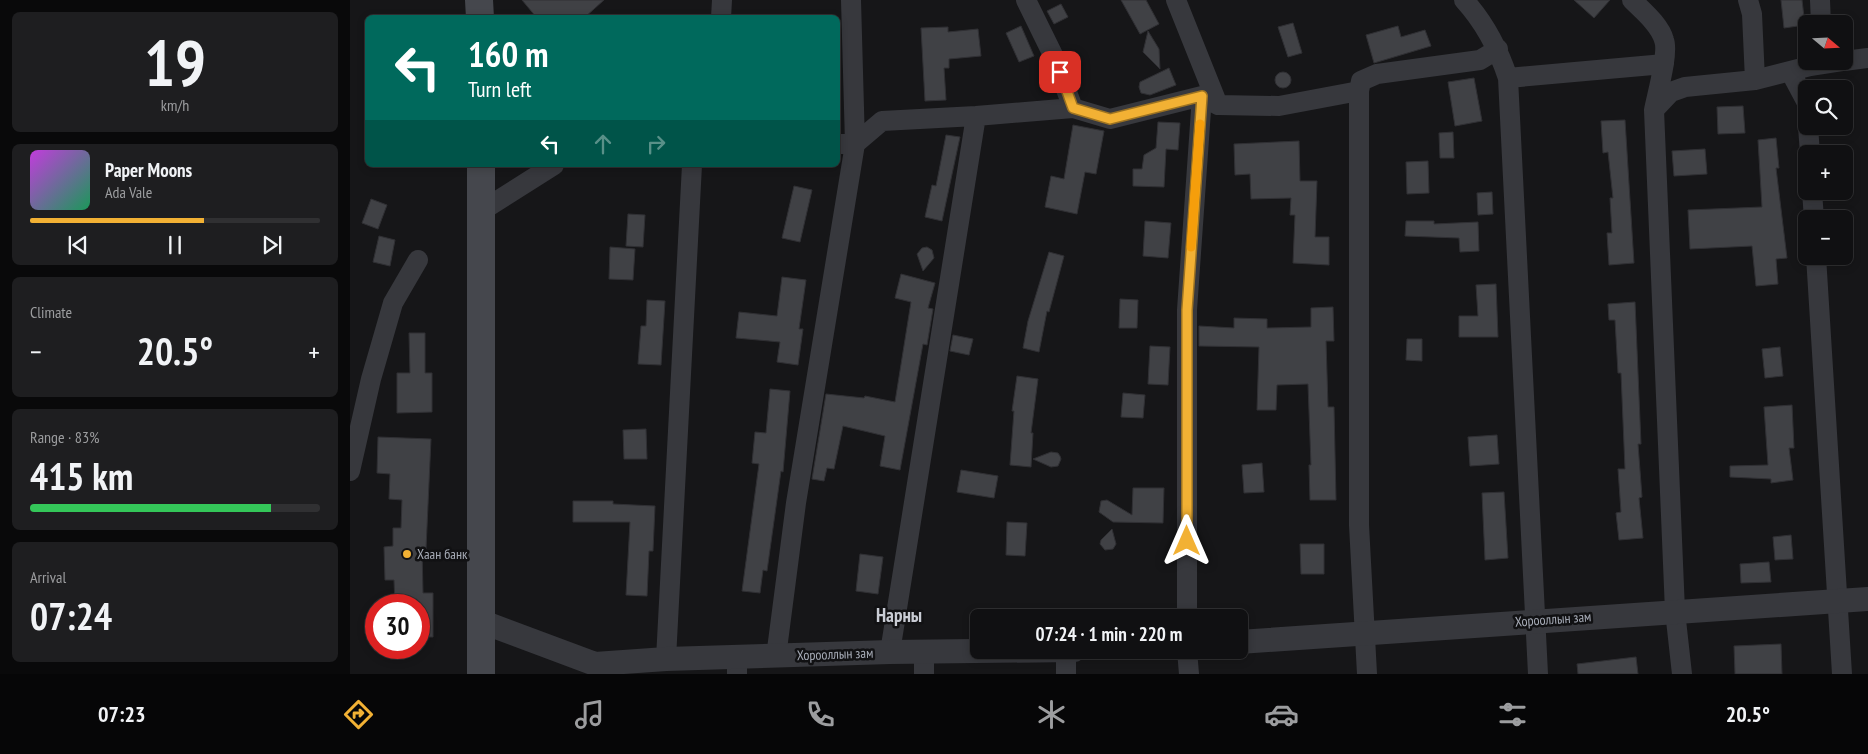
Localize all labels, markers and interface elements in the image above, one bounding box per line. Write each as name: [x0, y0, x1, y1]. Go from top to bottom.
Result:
north arrow: [1798, 15, 1852, 70]
map controls: [1798, 15, 1853, 265]
text: 19: [144, 20, 206, 104]
text: 160 m: [468, 31, 549, 77]
icon: left: [385, 35, 450, 100]
pin: [1039, 51, 1081, 93]
icon: arrive: [1046, 58, 1074, 86]
text: Turn left: [468, 75, 532, 103]
button: search: [1798, 80, 1853, 135]
text: km/h: [161, 95, 189, 115]
icon: left: [536, 130, 564, 158]
icon: ahead: [589, 130, 617, 158]
icon: right: [642, 130, 670, 158]
button: +: [1798, 145, 1853, 200]
text: Paper Moons: [105, 158, 192, 182]
text: Ada Vale: [105, 182, 152, 202]
button: −: [1798, 210, 1853, 265]
icon: previous: [64, 231, 92, 259]
icon: pause: [161, 231, 189, 259]
icon: next: [258, 231, 286, 259]
text: Climate: [30, 302, 72, 322]
text: 20.5°: [137, 326, 213, 375]
text: −: [30, 333, 42, 370]
text: +: [308, 333, 320, 370]
text: Range · 83%: [30, 427, 99, 447]
text: 415 km: [30, 451, 133, 500]
position arrow: [1160, 514, 1212, 566]
place label: Хаан банк: [417, 545, 468, 563]
marker: Хаан банк: [401, 548, 413, 560]
text: Arrival: [30, 567, 66, 587]
text: 07:24: [30, 591, 112, 640]
speed limit sign: 30: [365, 594, 430, 659]
district label: Нарны: [876, 603, 922, 627]
street label: Хорооллын зам: [1514, 607, 1592, 631]
text: 07:24 · 1 min · 220 m: [1036, 622, 1182, 646]
street label: Хорооллын зам: [796, 644, 874, 664]
icon: directions: [341, 697, 376, 732]
icon: music: [572, 697, 607, 732]
icon: phone: [803, 697, 838, 732]
icon: climate: [1034, 697, 1069, 732]
icon: car: [1264, 697, 1299, 732]
icon: filters: [1495, 697, 1530, 732]
text: 07:23: [98, 700, 145, 728]
text: 20.5°: [1726, 700, 1770, 728]

